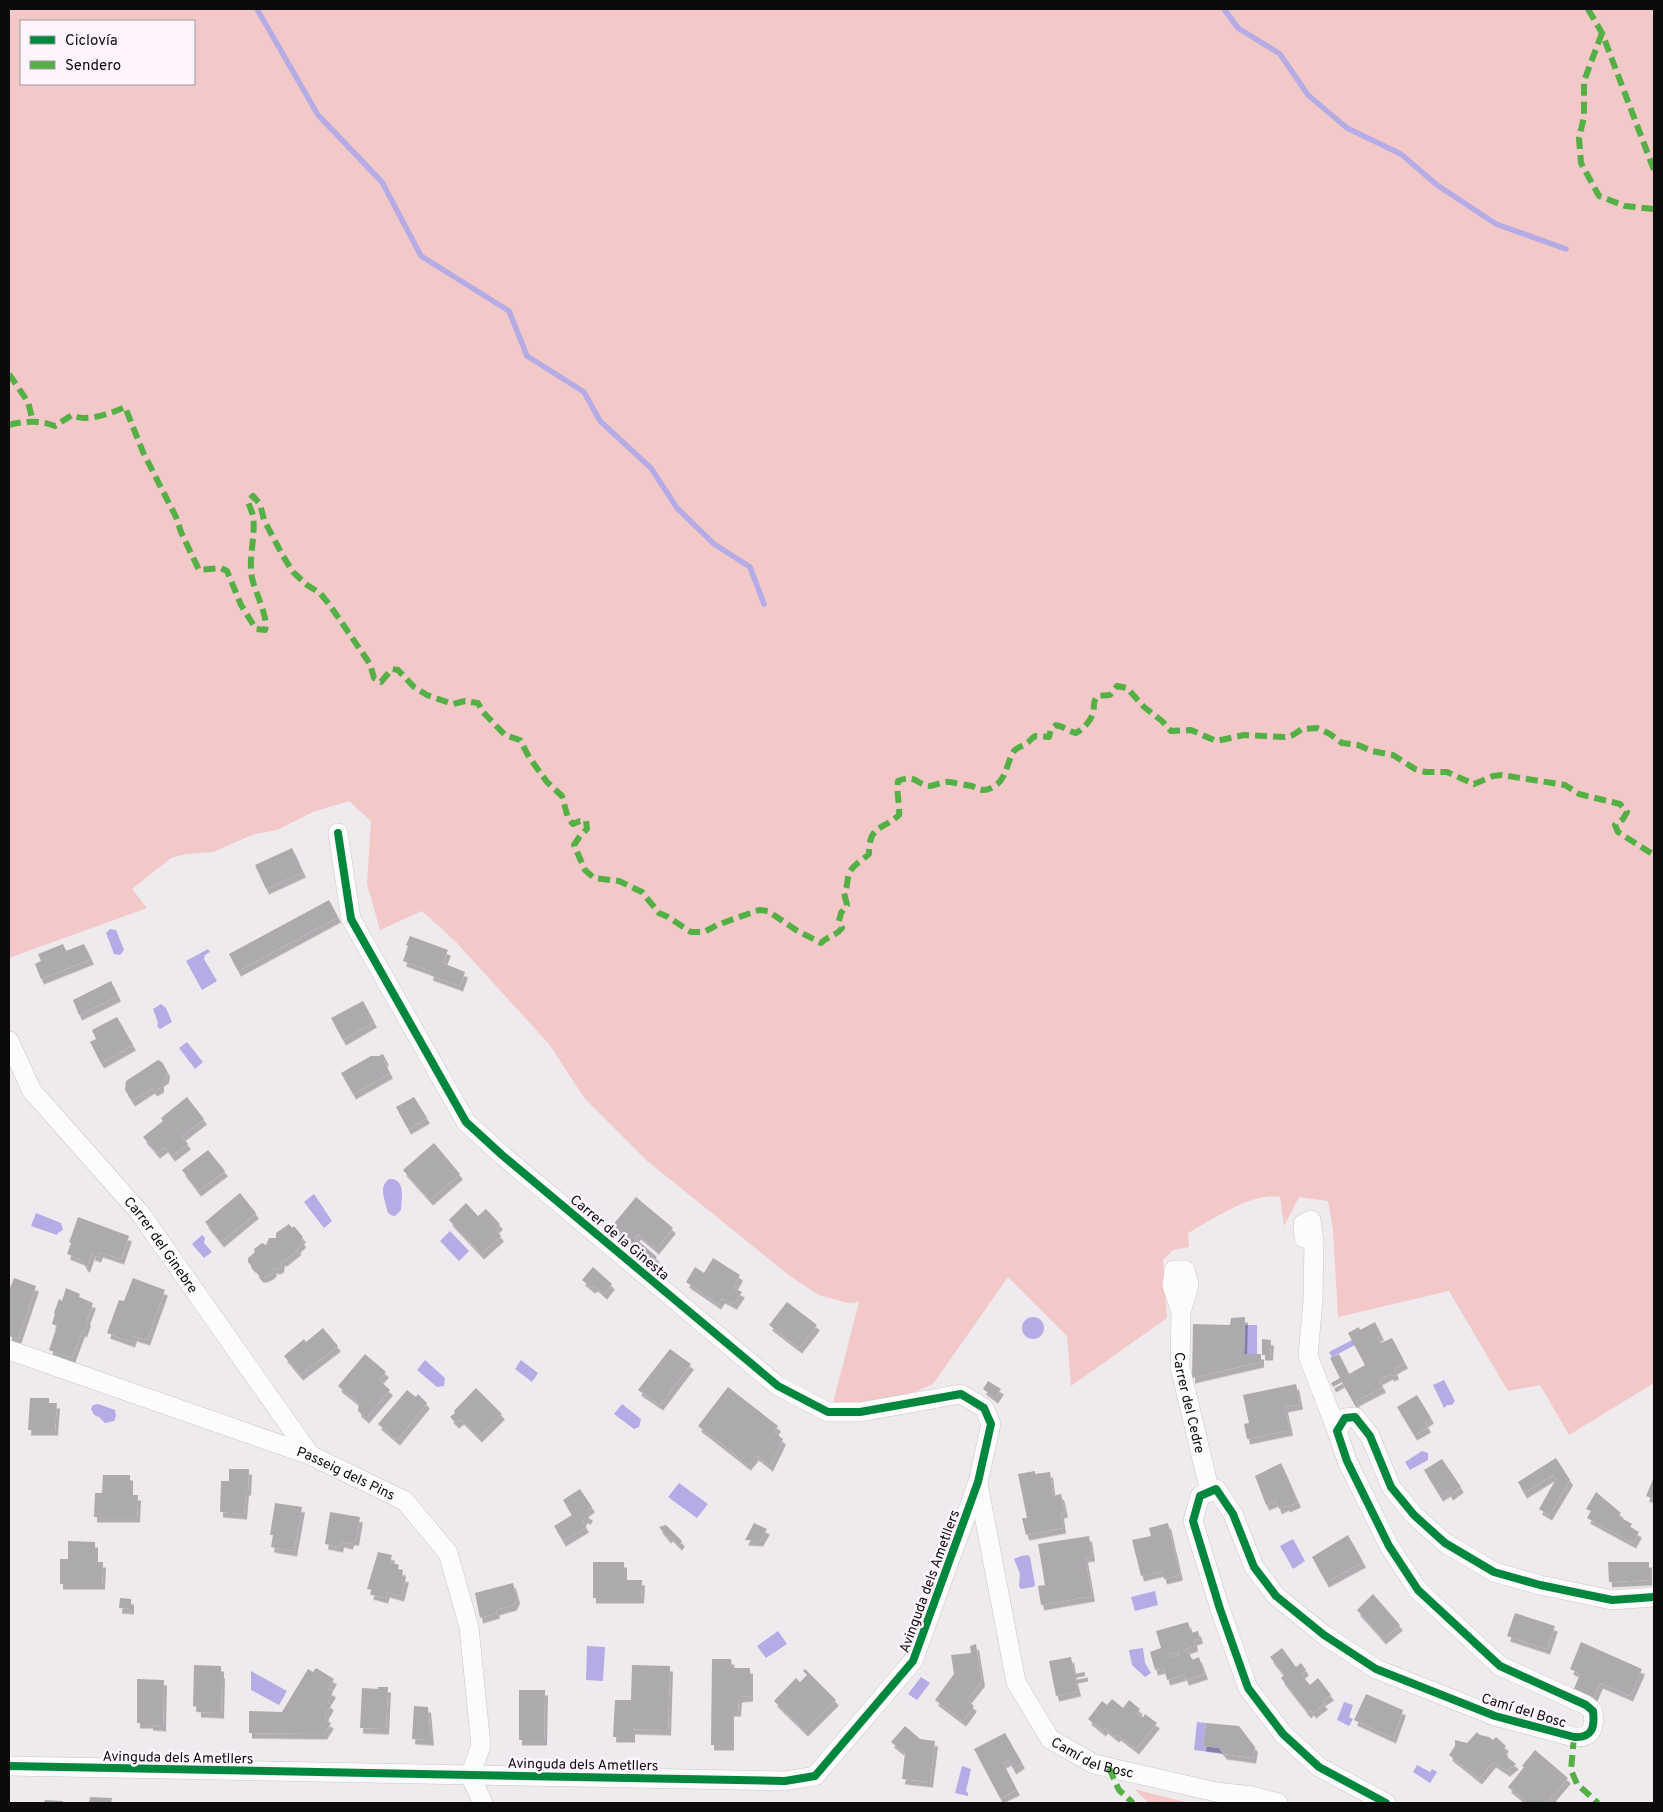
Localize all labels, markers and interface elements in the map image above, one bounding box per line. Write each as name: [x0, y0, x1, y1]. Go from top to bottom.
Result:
legend: [20, 20, 195, 85]
text: Ciclovía: [65, 32, 118, 51]
text: Sendero: [65, 57, 121, 76]
street label: Carrer de la Ginesta: [566, 1192, 672, 1285]
street label: Carrer del Ginebre: [120, 1194, 201, 1297]
street label: Carrer del Cedre: [1170, 1352, 1207, 1455]
street label: Passeig dels Pins: [294, 1444, 397, 1505]
street label: Avinguda dels Ametllers: [897, 1508, 964, 1655]
street label: Camí del Bosc: [1479, 1690, 1568, 1732]
street label: Camí del Bosc: [1048, 1734, 1135, 1783]
street label: Avinguda dels Ametllers: [102, 1749, 254, 1768]
street label: Avinguda dels Ametllers: [507, 1756, 659, 1775]

